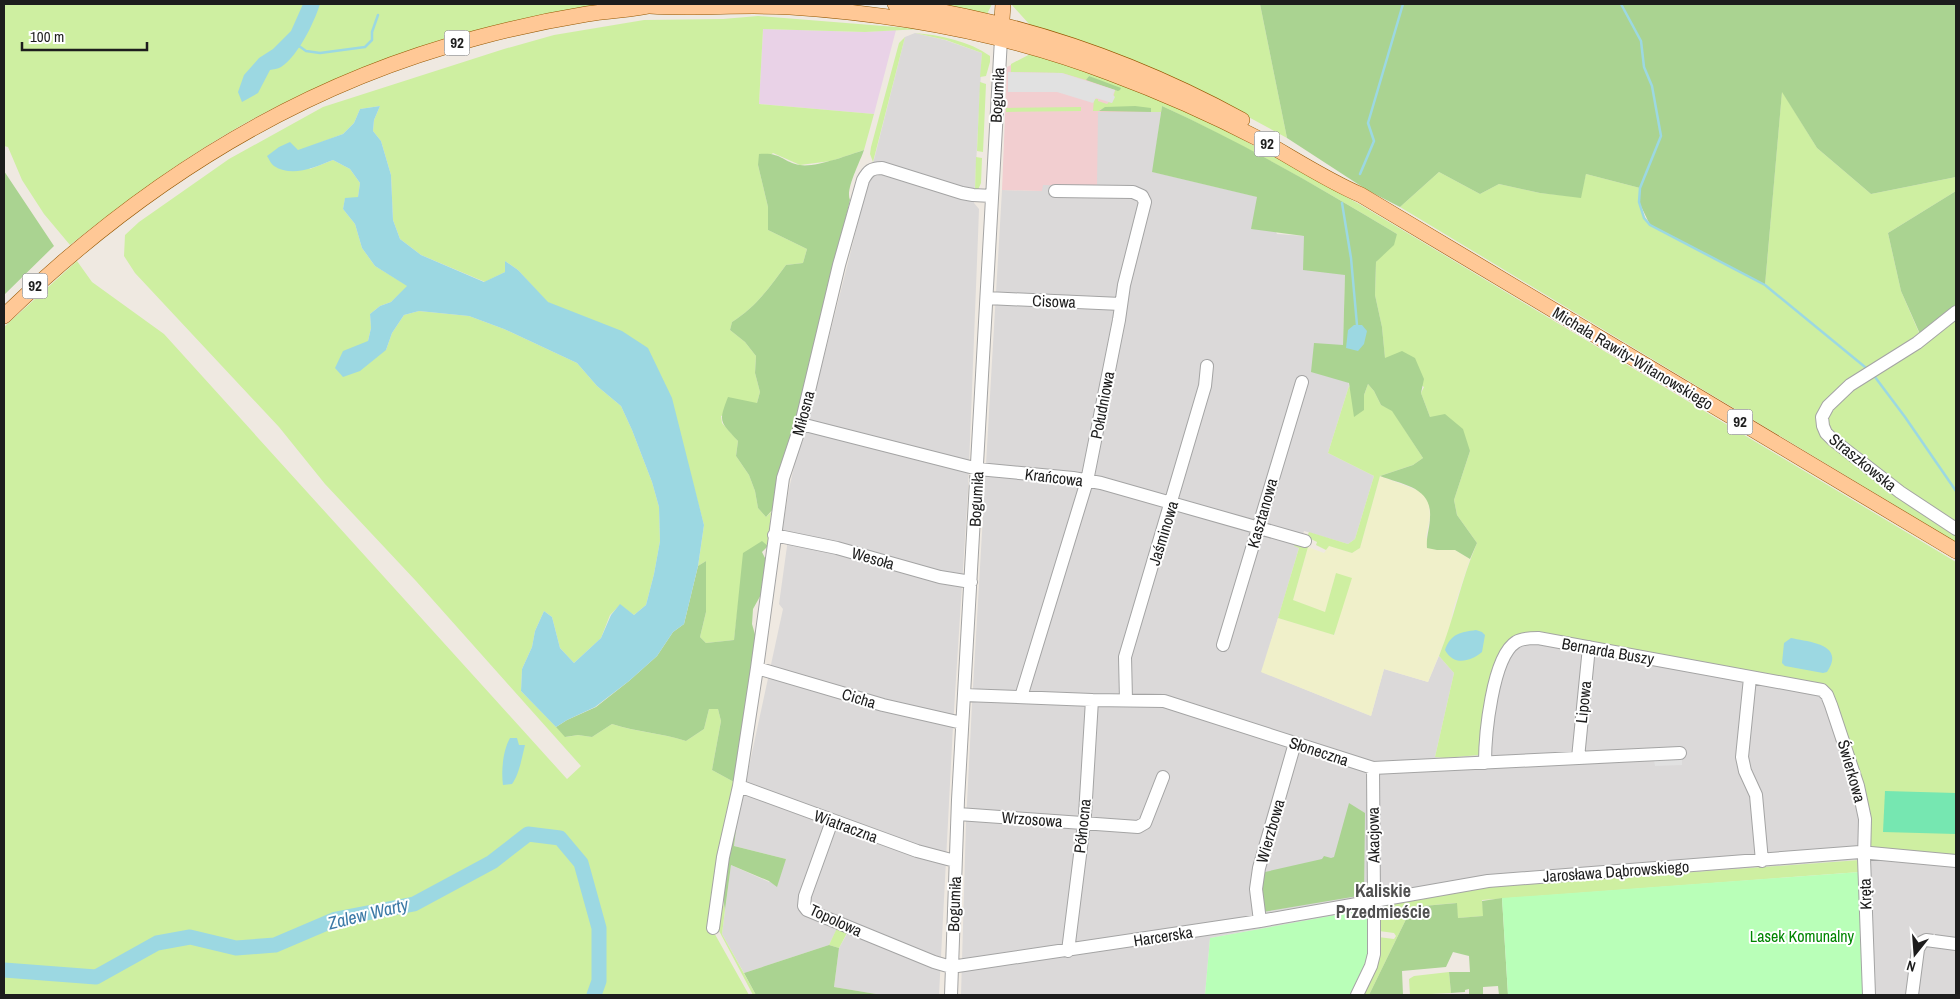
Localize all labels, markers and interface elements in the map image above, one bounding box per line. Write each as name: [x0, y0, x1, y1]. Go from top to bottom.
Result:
scale bar: [22, 20, 148, 52]
text: 100 m: [30, 26, 64, 47]
road number: 92: [444, 30, 470, 56]
street label: Bogumiła: [985, 66, 1009, 123]
road number: 92: [1254, 132, 1280, 156]
road number: 92: [22, 274, 48, 298]
street label: Cisowa: [1032, 289, 1077, 313]
street label: Michała Rawity-Witanowskiego: [1549, 301, 1717, 415]
street label: Południowa: [1085, 369, 1119, 441]
street label: Miłosna: [786, 387, 820, 438]
road number: 92: [1728, 410, 1752, 434]
street label: Straszkowska: [1825, 428, 1902, 496]
street label: Krańcowa: [1024, 463, 1085, 492]
street label: Bogumiła: [964, 470, 988, 527]
street label: Kasztanowa: [1242, 475, 1283, 550]
street label: Jaśminowa: [1143, 497, 1183, 568]
street label: Wesoła: [849, 541, 898, 575]
street label: Bernarda Buszy: [1560, 632, 1656, 670]
street label: Lipowa: [1570, 679, 1596, 724]
street label: Cicha: [839, 682, 879, 714]
street label: Słoneczna: [1286, 731, 1352, 771]
street label: Świerkowa: [1833, 737, 1872, 806]
street label: Wierzbowa: [1250, 796, 1290, 866]
street label: Północna: [1068, 797, 1096, 854]
street label: Wiatraczna: [811, 804, 882, 848]
street label: Wrzosowa: [1001, 806, 1064, 832]
street label: Akacjowa: [1361, 806, 1385, 864]
street label: Jarosława Dąbrowskiego: [1542, 855, 1690, 887]
street label: Bogumiła: [942, 875, 966, 932]
street label: Kręta: [1853, 877, 1877, 910]
district label: Kaliskie Przedmieście: [1336, 878, 1430, 924]
water label: Zalew Warty: [324, 891, 412, 936]
street label: Topolowa: [806, 898, 866, 942]
street label: Harcerska: [1132, 920, 1195, 952]
park label: Lasek Komunalny: [1750, 925, 1855, 947]
north arrow: [1890, 929, 1940, 979]
text: N: [1905, 957, 1918, 976]

